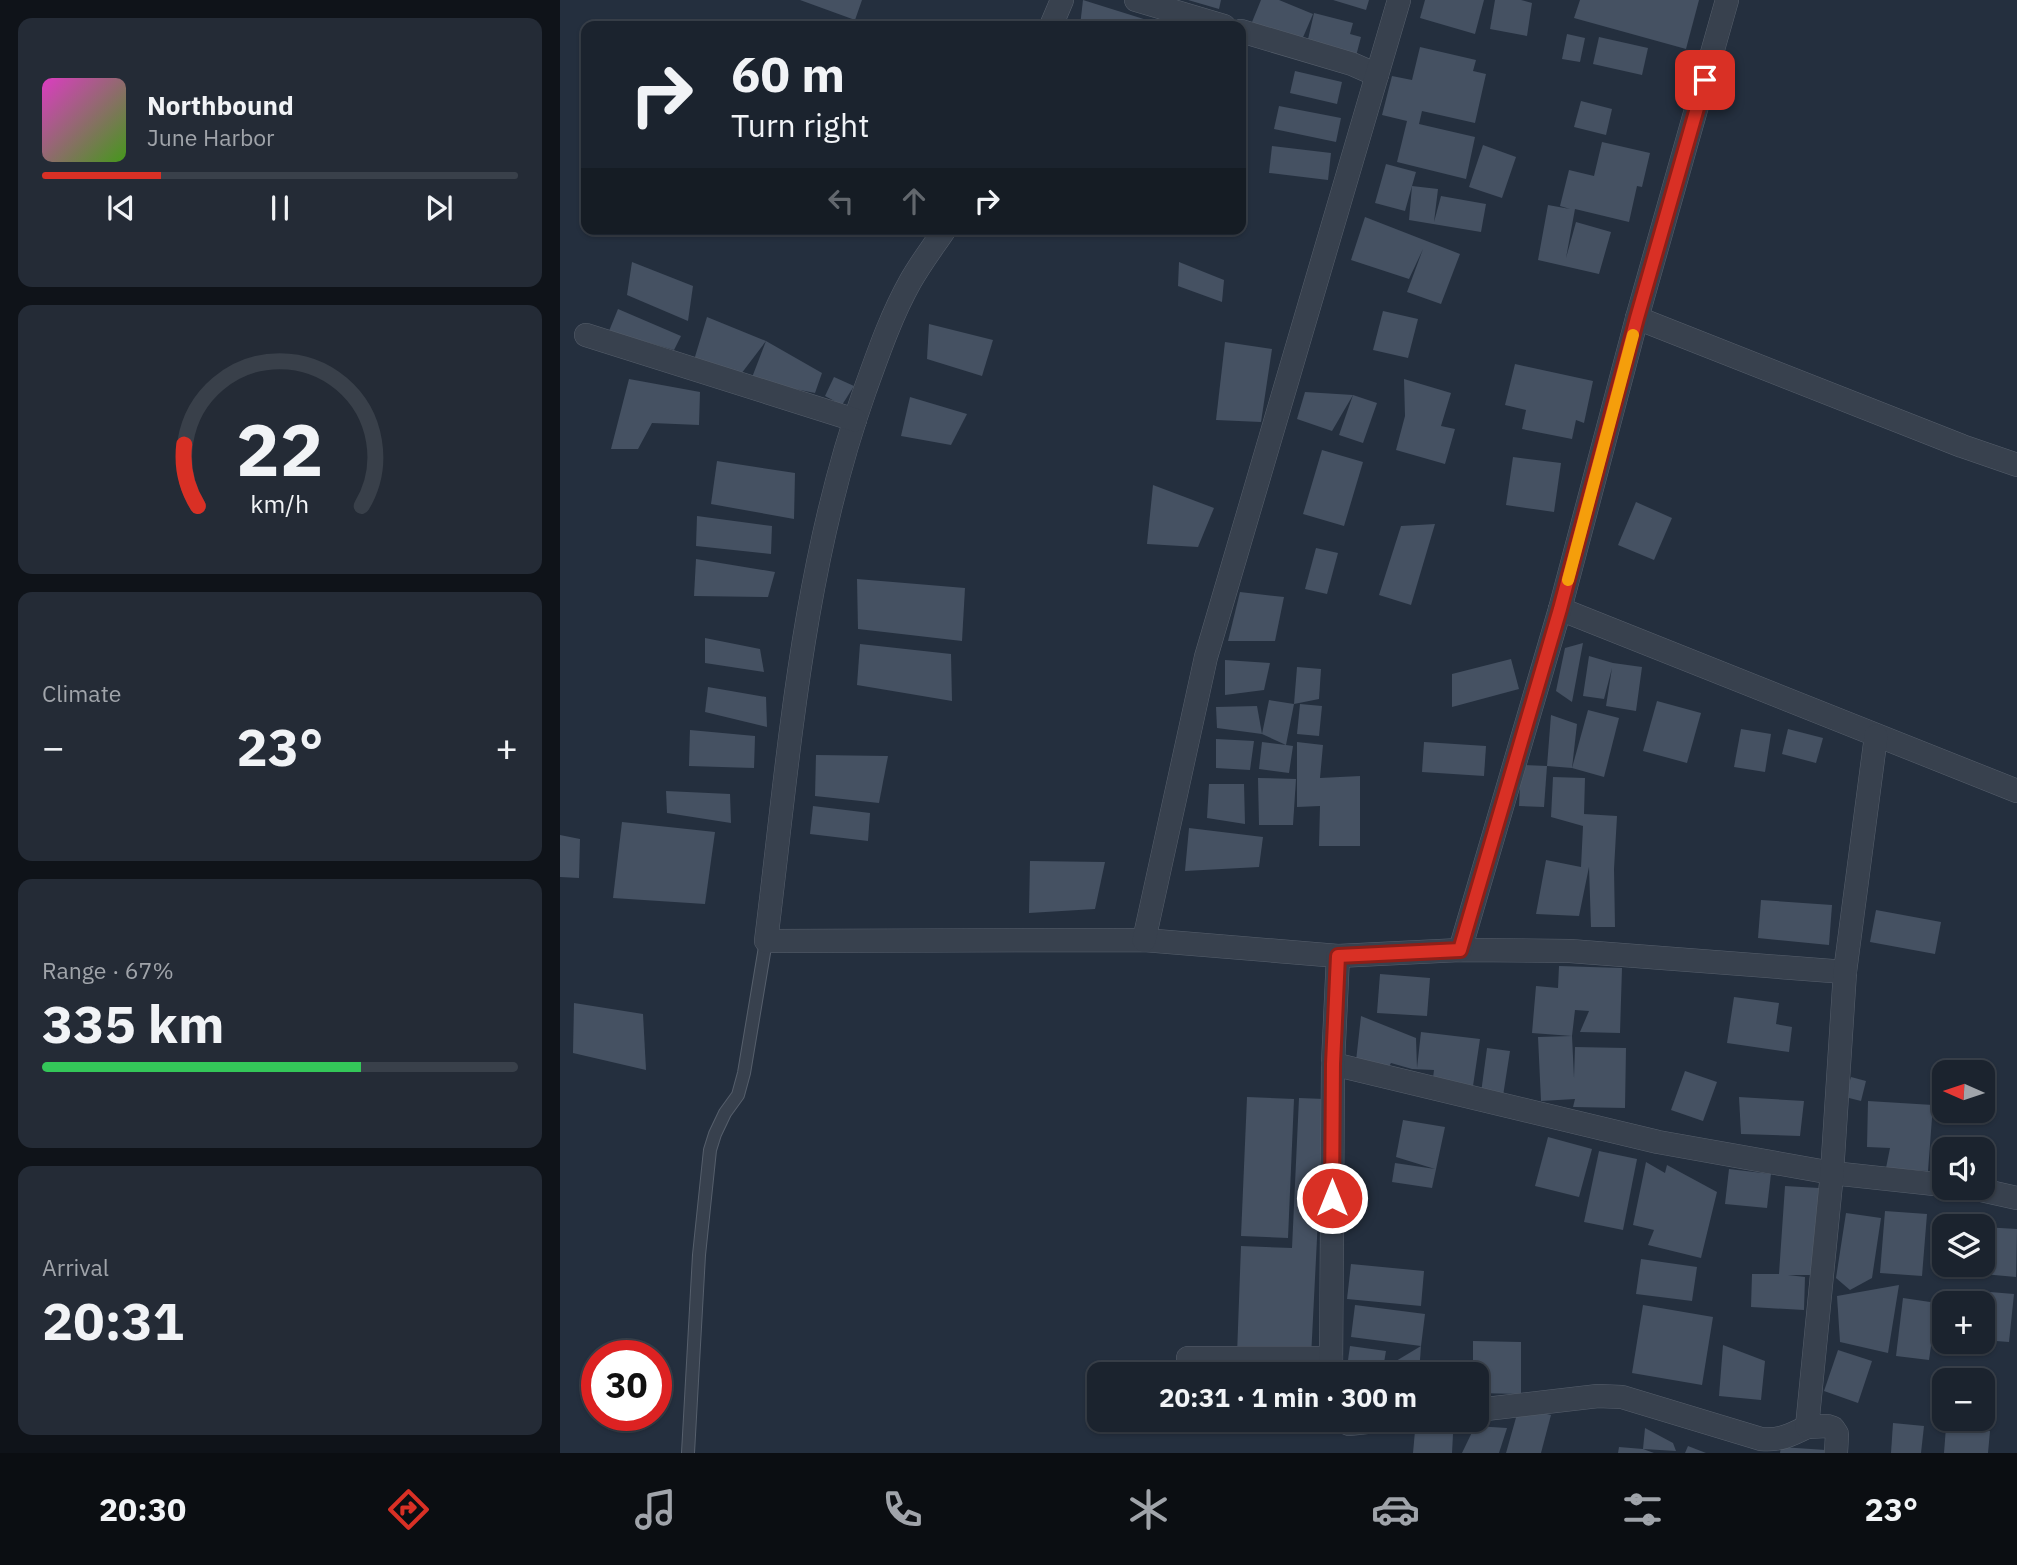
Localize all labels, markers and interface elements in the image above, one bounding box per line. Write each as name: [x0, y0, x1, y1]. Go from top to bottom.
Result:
text: 60 m: [731, 42, 845, 105]
icon: right: [616, 49, 707, 140]
pin: [1675, 50, 1735, 110]
icon: arrive: [1686, 61, 1724, 99]
text: Northbound: [147, 88, 294, 122]
text: Turn right: [731, 104, 869, 146]
text: June Harbor: [147, 122, 275, 152]
icon: left: [822, 182, 860, 220]
icon: ahead: [895, 182, 933, 220]
icon: right: [968, 182, 1006, 220]
icon: previous: [102, 189, 140, 227]
icon: pause: [261, 189, 299, 227]
icon: next: [420, 189, 458, 227]
text: 22: [236, 401, 324, 496]
text: km/h: [251, 486, 309, 519]
text: Climate: [42, 678, 121, 708]
text: 23°: [237, 713, 323, 780]
text: −: [42, 722, 65, 771]
text: +: [495, 722, 518, 771]
text: Range · 67%: [42, 955, 174, 985]
text: 335 km: [42, 990, 224, 1057]
north arrow: [1932, 1060, 1995, 1124]
map controls: [1932, 1060, 1995, 1431]
button: sound: [1932, 1137, 1995, 1200]
position arrow: [1295, 1161, 1369, 1235]
button: layers: [1932, 1214, 1995, 1277]
text: Arrival: [42, 1252, 109, 1282]
text: 20:31: [42, 1287, 184, 1354]
button: +: [1932, 1291, 1995, 1354]
speed limit sign: 30: [581, 1340, 672, 1431]
button: −: [1932, 1368, 1995, 1431]
text: 20:31 · 1 min · 300 m: [1159, 1380, 1417, 1414]
icon: directions: [384, 1485, 433, 1534]
icon: music: [631, 1485, 680, 1534]
icon: phone: [878, 1485, 927, 1534]
icon: climate: [1124, 1485, 1173, 1534]
icon: car: [1371, 1485, 1420, 1534]
icon: filters: [1618, 1485, 1667, 1534]
text: 20:30: [99, 1488, 186, 1530]
text: 23°: [1865, 1488, 1918, 1530]

